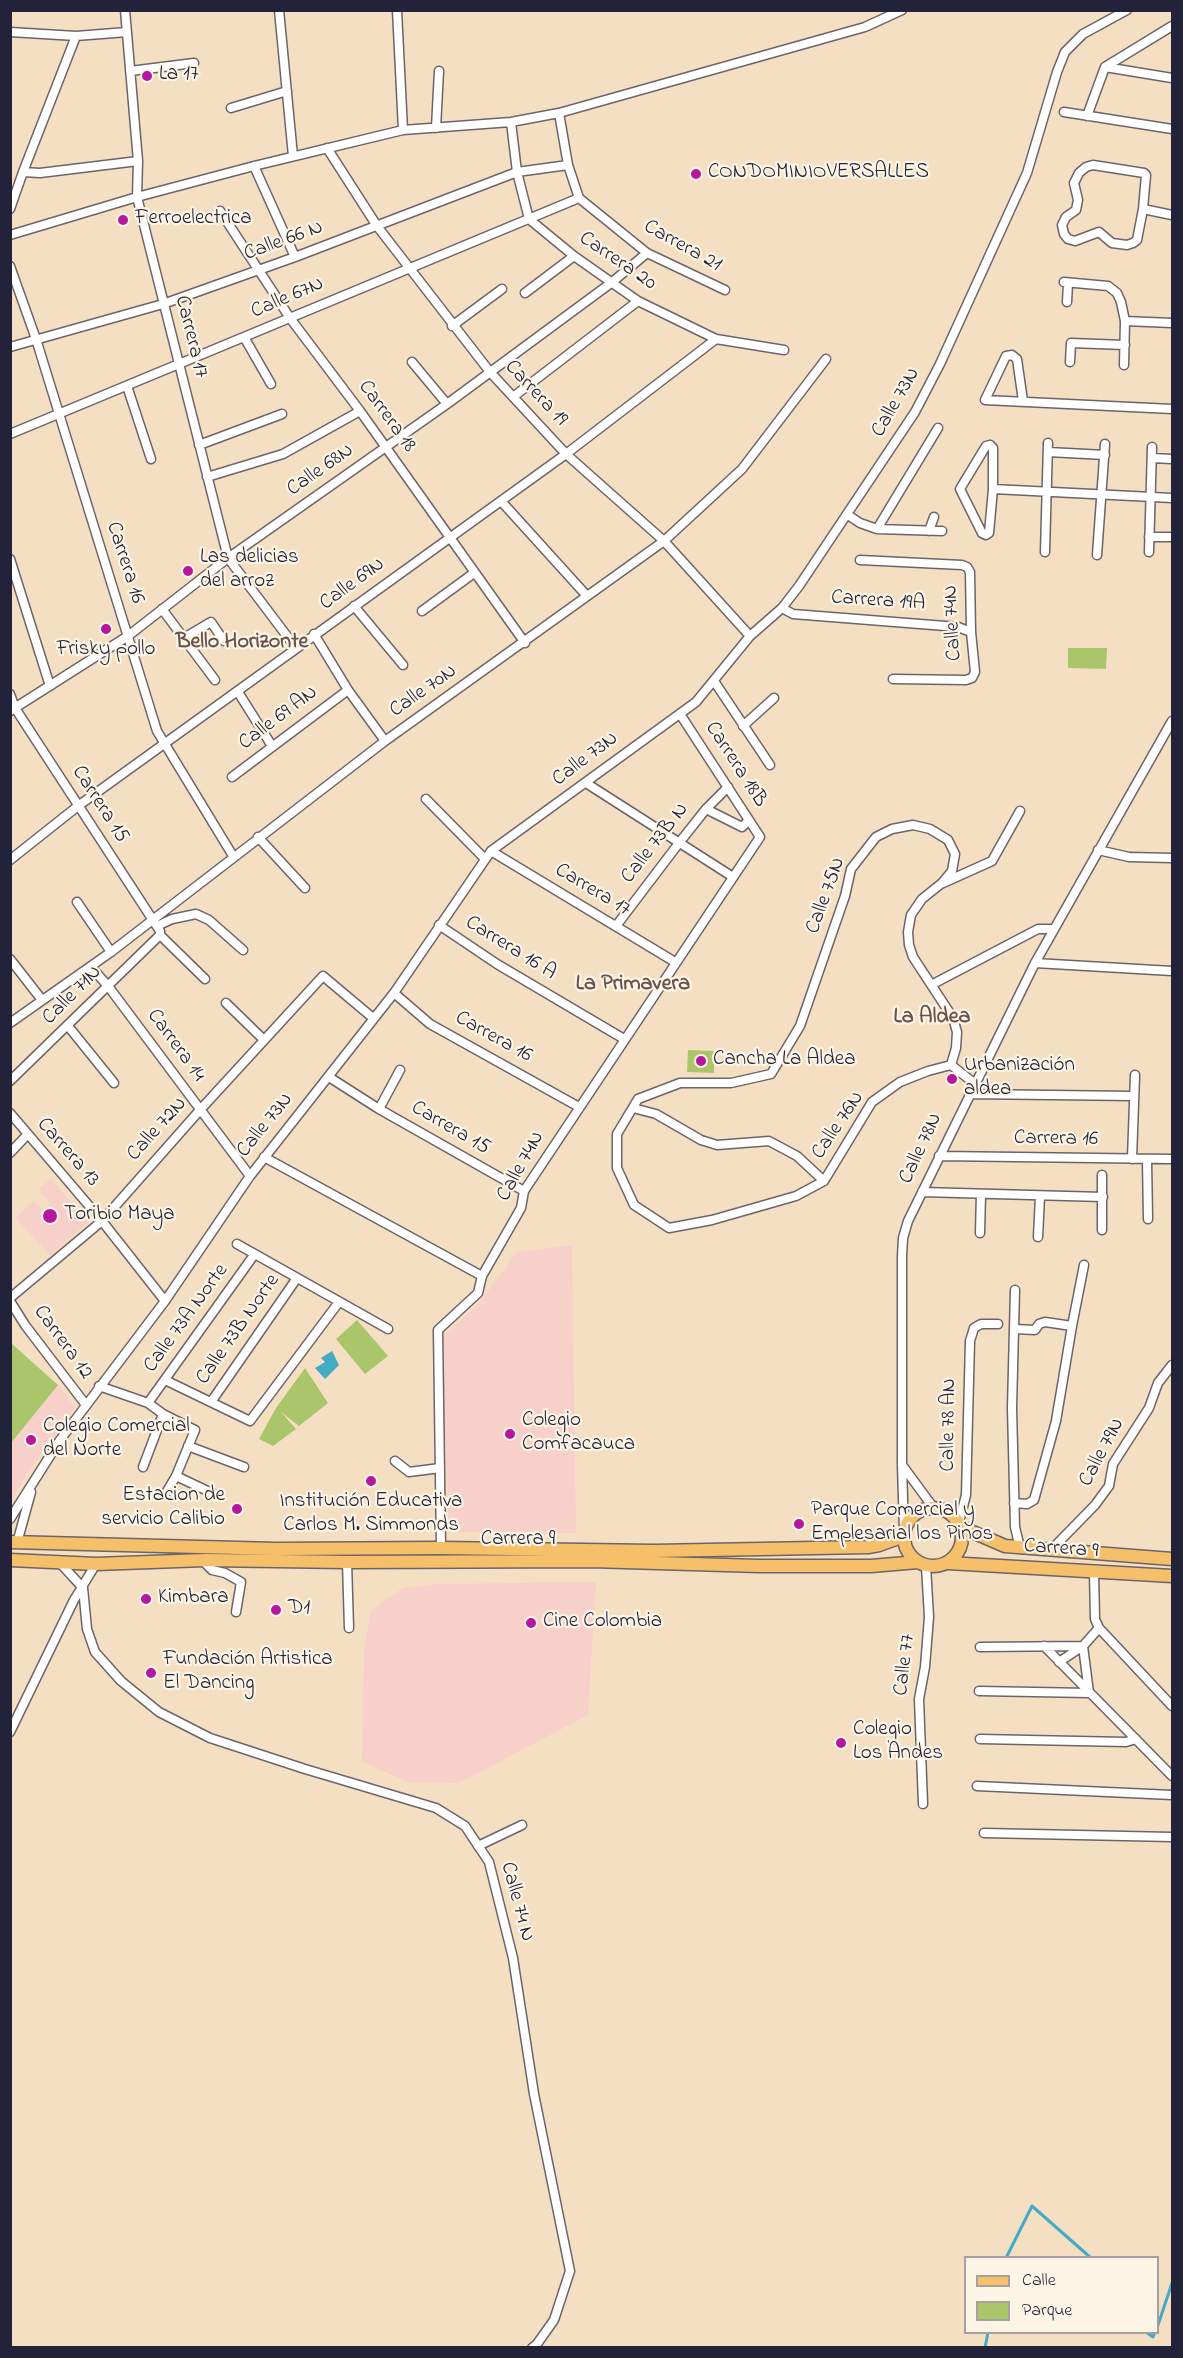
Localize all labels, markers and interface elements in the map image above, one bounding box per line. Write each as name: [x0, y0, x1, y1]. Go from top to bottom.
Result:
place label: La 17: [159, 63, 199, 89]
marker: La 17: [140, 69, 154, 83]
place label: CONDOMINIOVERSALLES: [708, 161, 929, 187]
marker: CONDOMINIOVERSALLES: [689, 167, 703, 181]
place label: Ferroelectrica: [135, 207, 252, 233]
marker: Ferroelectrica: [116, 213, 130, 227]
street label: Carrera 21: [638, 215, 726, 279]
street label: Calle 66 N: [241, 216, 327, 268]
street label: Carrera 20: [574, 227, 660, 297]
street label: Calle 67N: [248, 272, 328, 326]
street label: Carrera 17: [168, 293, 212, 381]
street label: Carrera 19: [498, 356, 572, 432]
street label: Calle 73N: [867, 364, 927, 442]
street label: Carrera 18: [351, 376, 421, 458]
street label: Calle 68N: [283, 439, 359, 503]
street label: Carrera 16: [99, 519, 149, 607]
place label: Las delicias del arroz: [200, 546, 299, 596]
street label: Calle 69N: [316, 553, 390, 617]
marker: Las delicias del arroz: [181, 564, 195, 578]
street label: Calle 74N: [939, 584, 969, 662]
street label: Carrera 19A: [830, 586, 926, 618]
marker: Frisky pollo: [99, 622, 113, 636]
district label: Bello Horizonte: [176, 630, 308, 656]
place label: Frisky pollo: [57, 638, 155, 664]
street label: Calle 70N: [385, 660, 463, 724]
street label: Calle 69 AN: [234, 681, 324, 757]
street label: Carrera 18B: [698, 717, 772, 813]
street label: Calle 73N: [548, 727, 624, 793]
street label: Carrera 15: [65, 762, 133, 848]
street label: Calle 73B N: [617, 799, 695, 889]
street label: Calle 75N: [802, 854, 852, 938]
street label: Carrera 17: [550, 859, 634, 923]
street label: Carrera 16 A: [460, 911, 560, 987]
street label: Calle 71N: [38, 961, 108, 1031]
district label: La Primavera: [576, 972, 690, 998]
street label: Carrera 14: [140, 1005, 210, 1087]
district label: La Aldea: [894, 1005, 970, 1031]
street label: Carrera 16: [450, 1007, 536, 1069]
place label: Cancha La Aldea: [713, 1048, 855, 1074]
marker: Cancha La Aldea: [694, 1054, 708, 1068]
place label: Urbanización aldea: [964, 1054, 1075, 1104]
marker: Urbanización aldea: [945, 1072, 959, 1086]
street label: Calle 76N: [807, 1087, 871, 1165]
street label: Calle 73N: [232, 1089, 300, 1163]
street label: Calle 72N: [123, 1093, 193, 1167]
street label: Carrera 15: [406, 1096, 494, 1162]
street label: Calle 78N: [895, 1110, 949, 1188]
street label: Carrera 13: [30, 1113, 104, 1193]
street label: Carrera 16: [1014, 1127, 1098, 1153]
street label: Calle 74N: [493, 1128, 551, 1206]
place label: Toribio Maya: [64, 1203, 175, 1229]
marker: Toribio Maya: [41, 1207, 59, 1225]
street label: Calle 73A Norte: [139, 1260, 235, 1378]
street label: Calle 73B Norte: [192, 1270, 286, 1390]
street label: Carrera 12: [27, 1301, 97, 1385]
street label: Calle 78 AN: [937, 1378, 963, 1472]
place label: Colegio Comfacauca: [522, 1409, 635, 1459]
place label: Colegio Comercial del Norte: [43, 1415, 190, 1465]
street label: Calle 79N: [1075, 1415, 1131, 1491]
marker: Colegio Comfacauca: [503, 1427, 517, 1441]
marker: Colegio Comercial del Norte: [24, 1433, 38, 1447]
marker: Institución Educativa Carlos M. Simmonds: [364, 1474, 378, 1488]
place label: Estacion de servicio Calibio: [101, 1484, 225, 1534]
place label: Institución Educativa Carlos M. Simmonds: [280, 1490, 462, 1540]
place label: Parque Comercial y Emplesarial los Pinos: [811, 1499, 993, 1549]
marker: Estacion de servicio Calibio: [230, 1502, 244, 1516]
marker: Parque Comercial y Emplesarial los Pinos: [792, 1517, 806, 1531]
street label: Carrera 9: [481, 1528, 555, 1554]
street label: Carrera 9: [1023, 1535, 1099, 1565]
place label: Kimbara: [158, 1586, 229, 1612]
marker: Kimbara: [139, 1592, 153, 1606]
place label: D1: [288, 1597, 310, 1623]
marker: D1: [269, 1603, 283, 1617]
place label: Cine Colombia: [543, 1610, 662, 1636]
marker: Cine Colombia: [524, 1616, 538, 1630]
street label: Calle 77: [890, 1633, 922, 1697]
place label: Fundación Artistica El Dancing: [163, 1648, 333, 1698]
marker: Fundación Artistica El Dancing: [144, 1666, 158, 1680]
place label: Colegio Los Andes: [853, 1718, 943, 1768]
marker: Colegio Los Andes: [834, 1736, 848, 1750]
street label: Calle 74 N: [493, 1859, 539, 1945]
legend: [964, 2256, 1159, 2334]
text: Calle: [1022, 2268, 1056, 2294]
text: Parque: [1022, 2298, 1072, 2324]

